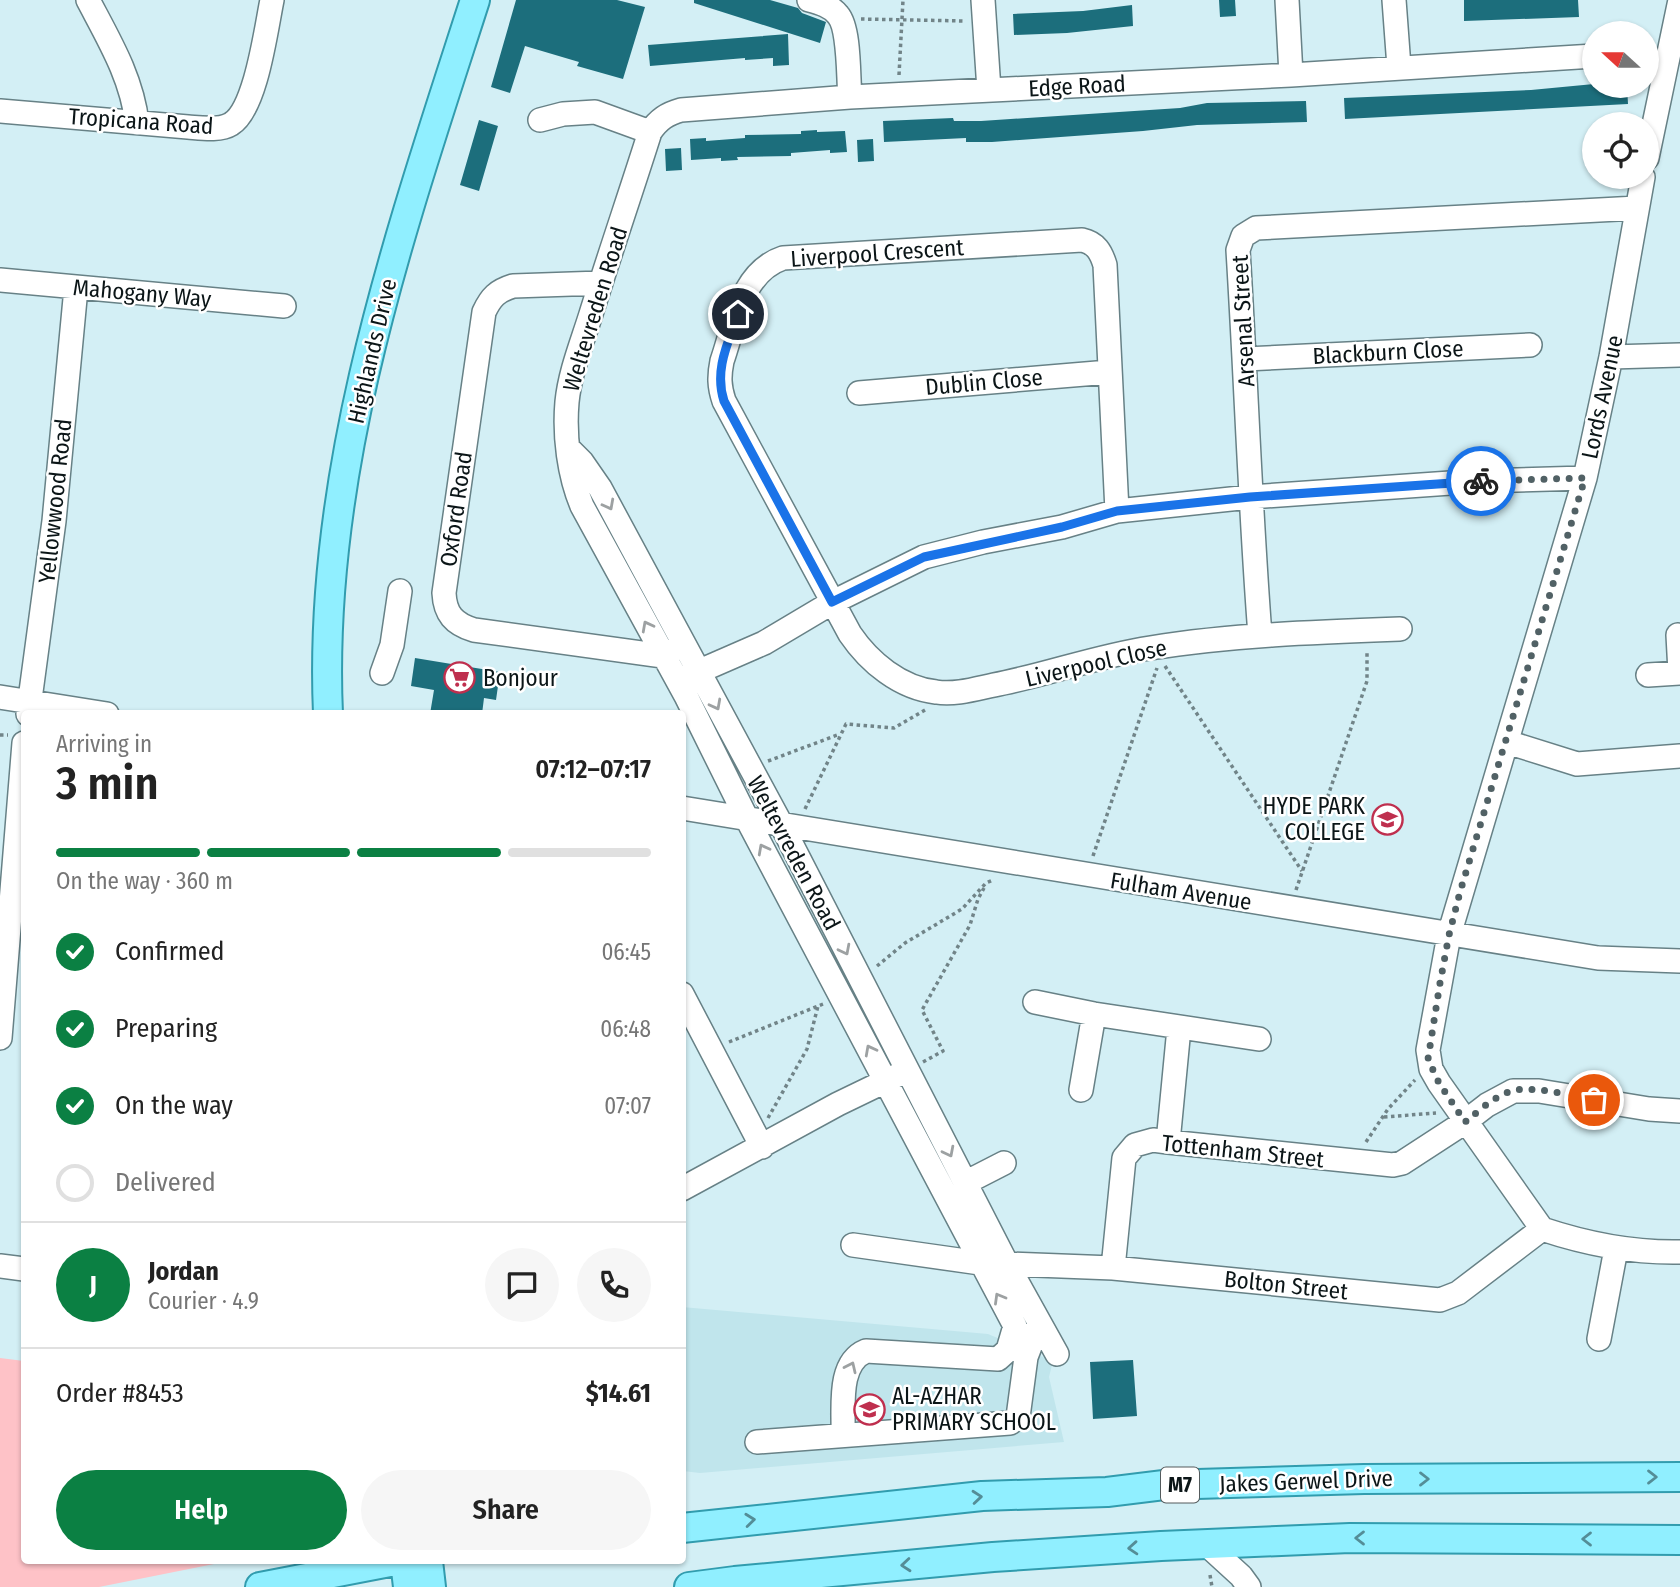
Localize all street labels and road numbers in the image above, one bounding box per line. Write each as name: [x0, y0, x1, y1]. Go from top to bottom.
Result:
street label: Edge Road: [1028, 69, 1126, 103]
street label: Tropicana Road: [68, 102, 214, 140]
street label: Weltevreden Road: [557, 223, 633, 395]
street label: Liverpool Crescent: [789, 233, 965, 273]
street label: Arsenal Street: [1226, 254, 1260, 388]
street label: Mahogany Way: [72, 273, 213, 313]
street label: Highlands Drive: [342, 276, 402, 426]
street label: Lords Avenue: [1575, 333, 1629, 461]
street label: Blackburn Close: [1312, 334, 1464, 370]
street label: Dublin Close: [924, 363, 1044, 401]
street label: Yellowwood Road: [32, 417, 78, 585]
street label: Oxford Road: [434, 450, 478, 568]
street label: Liverpool Close: [1023, 633, 1169, 693]
street label: Weltevreden Road: [742, 771, 846, 935]
street label: Fulham Avenue: [1108, 866, 1254, 916]
street label: Tottenham Street: [1161, 1129, 1326, 1173]
street label: Bolton Street: [1223, 1265, 1350, 1305]
street label: Jakes Gerwel Drive: [1219, 1464, 1393, 1498]
road number: M7: [1161, 1468, 1199, 1502]

